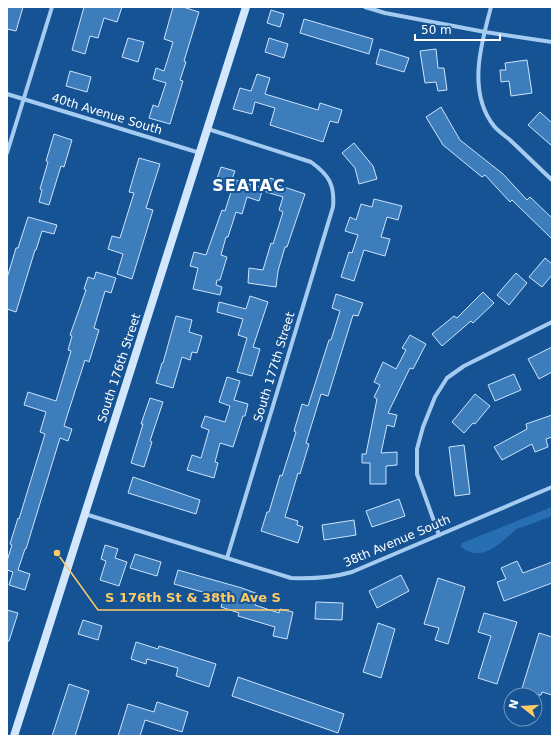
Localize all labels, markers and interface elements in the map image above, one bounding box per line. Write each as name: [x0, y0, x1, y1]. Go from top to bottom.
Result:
scale bar: [415, 16, 500, 42]
text: 50 m: [421, 23, 452, 37]
street label: 40th Avenue South: [50, 91, 164, 137]
district label: SEATAC: [212, 176, 286, 195]
street label: South 177th Street: [251, 310, 297, 424]
street label: South 176th Street: [95, 311, 143, 424]
street label: 38th Avenue South: [341, 512, 453, 570]
callout: S 176th St & 38th Ave S: [98, 585, 289, 610]
text: S 176th St & 38th Ave S: [105, 590, 281, 605]
north arrow: [503, 687, 543, 727]
text: N: [506, 698, 521, 711]

